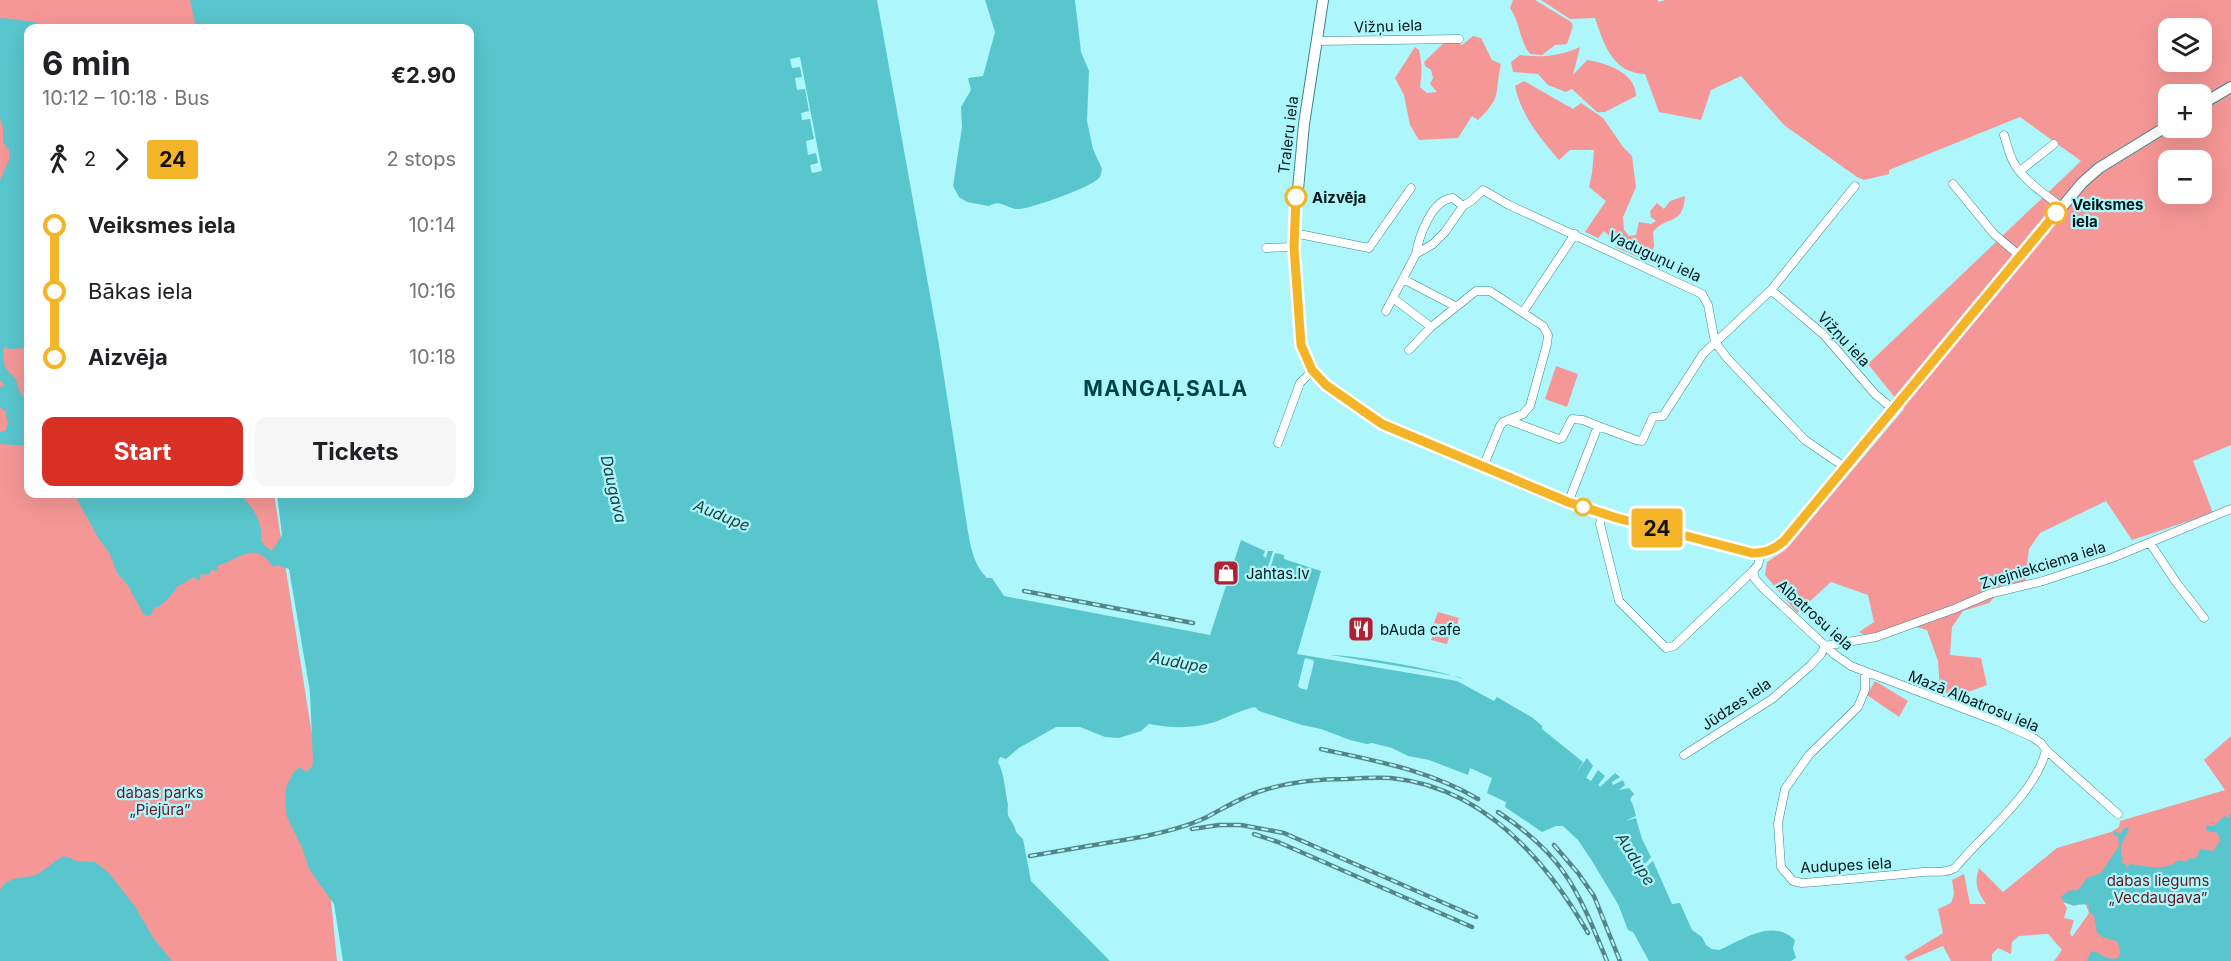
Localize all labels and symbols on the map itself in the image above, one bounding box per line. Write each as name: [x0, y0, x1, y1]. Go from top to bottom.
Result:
street label: Vižņu iela: [1353, 15, 1423, 37]
street label: Traleru iela: [1274, 95, 1302, 175]
marker: Aizvēja: [1285, 186, 1307, 208]
place label: Aizvēja: [1312, 188, 1366, 207]
place label: Veiksmes iela: [2072, 195, 2143, 231]
marker: Veiksmes iela: [2045, 202, 2067, 224]
street label: Vaduguņu iela: [1605, 226, 1705, 286]
street label: Vižņu iela: [1814, 307, 1874, 371]
district label: MANGAĻSALA: [1083, 376, 1249, 401]
water label: Daugava: [597, 453, 632, 525]
water label: Audupe: [690, 494, 753, 535]
unlabelled marker: [1574, 498, 1592, 516]
line badge: 24: [1630, 508, 1684, 548]
street label: Zvejniekciema iela: [1978, 537, 2108, 593]
shop icon: Jahtas.lv: [1211, 558, 1241, 588]
place label: Jahtas.lv: [1246, 564, 1310, 583]
street label: Albatrosu iela: [1773, 576, 1857, 654]
restaurant icon: bAuda cafe: [1346, 614, 1376, 644]
place label: bAuda cafe: [1380, 620, 1461, 639]
water label: Audupe: [1147, 646, 1210, 677]
street label: Mazā Albatrosu iela: [1906, 666, 2042, 736]
street label: Jūdzes iela: [1698, 674, 1774, 734]
park label: dabas parks „Piejūra”: [116, 783, 204, 819]
water label: Audupe: [1611, 828, 1660, 889]
street label: Audupes iela: [1800, 853, 1892, 877]
park label: dabas liegums „Vecdaugava”: [2107, 871, 2209, 907]

